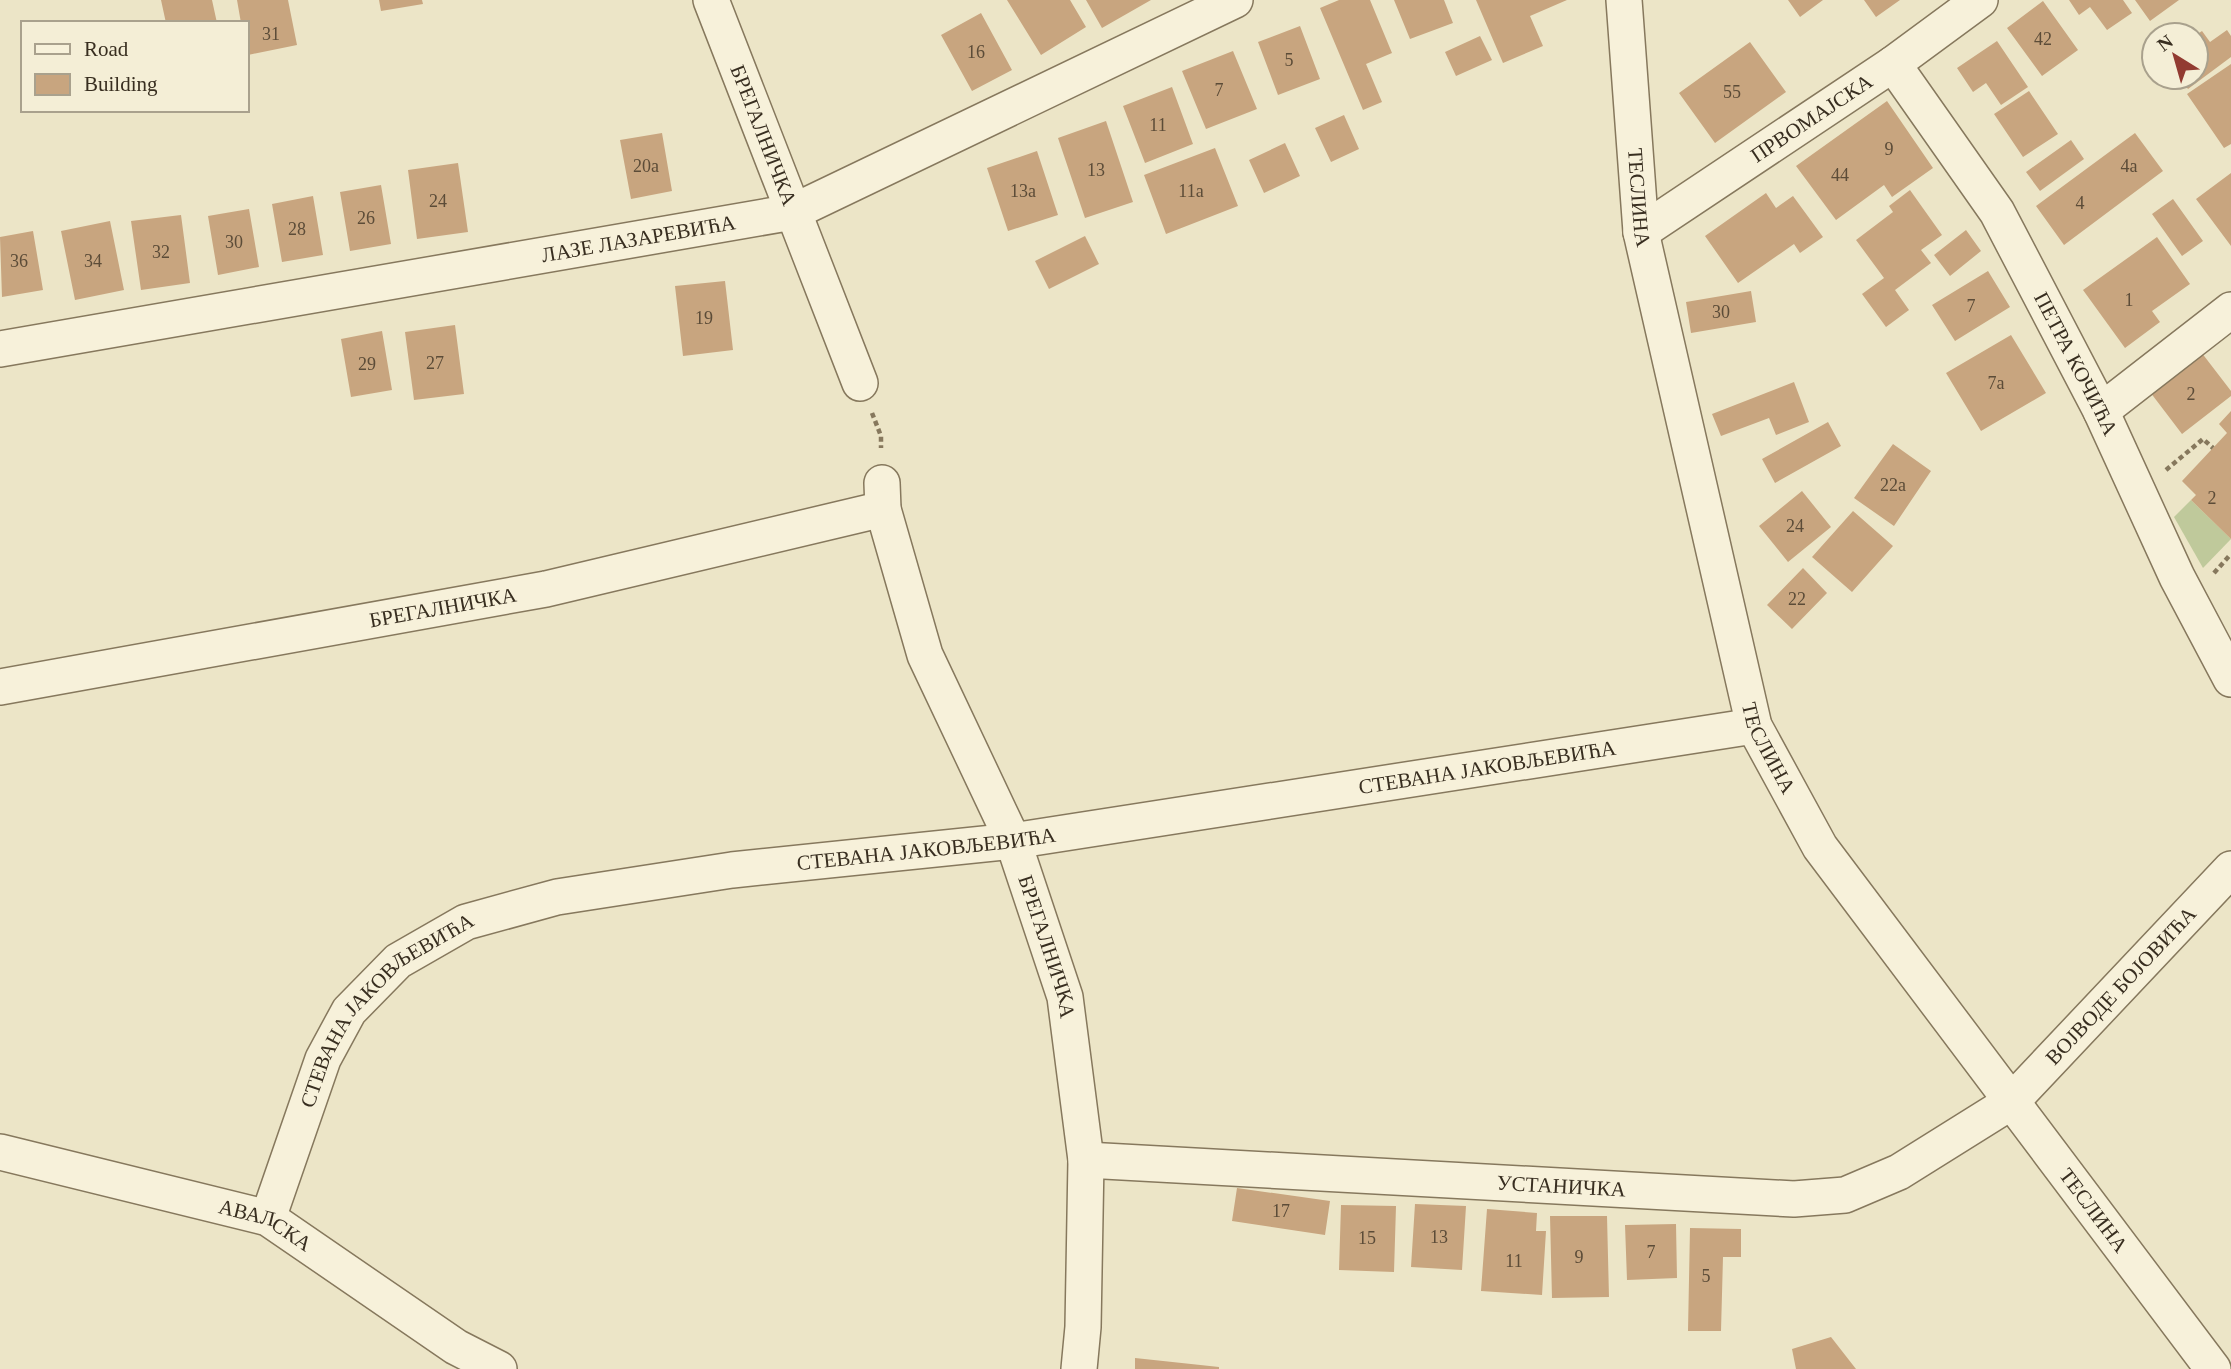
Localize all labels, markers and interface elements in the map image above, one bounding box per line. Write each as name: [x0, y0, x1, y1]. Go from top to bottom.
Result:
legend: [21, 21, 248, 112]
north arrow: [2140, 21, 2210, 91]
house number: 31: [262, 24, 280, 44]
house number: 42: [2034, 29, 2052, 49]
text: N: [2153, 30, 2177, 55]
text: Road: [84, 37, 129, 61]
house number: 16: [967, 42, 985, 62]
house number: 5: [1285, 50, 1294, 70]
street label: БРЕГАЛНИЧКА: [725, 61, 802, 210]
street label: ПРВОМАЈСКА: [1746, 69, 1878, 167]
text: Building: [84, 72, 158, 96]
house number: 7: [1215, 80, 1224, 100]
house number: 55: [1723, 82, 1741, 102]
house number: 11: [1149, 115, 1167, 135]
house number: 9: [1885, 139, 1894, 159]
street label: ТЕСЛИНА: [1623, 147, 1656, 250]
house number: 20a: [633, 156, 659, 176]
house number: 4a: [2121, 156, 2138, 176]
house number: 13: [1087, 160, 1105, 180]
house number: 44: [1831, 165, 1849, 185]
house number: 13a: [1010, 181, 1036, 201]
house number: 11a: [1178, 181, 1204, 201]
house number: 24: [429, 191, 447, 211]
house number: 4: [2076, 193, 2085, 213]
house number: 26: [357, 208, 375, 228]
street label: ЛАЗЕ ЛАЗАРЕВИЋА: [540, 210, 738, 267]
house number: 28: [288, 219, 306, 239]
house number: 30: [225, 232, 243, 252]
house number: 32: [152, 242, 170, 262]
house number: 36: [10, 251, 28, 271]
house number: 34: [84, 251, 102, 271]
street label: ПЕТРА КОЧИЋА: [2029, 288, 2123, 440]
house number: 1: [2125, 290, 2134, 310]
house number: 7: [1967, 296, 1976, 316]
house number: 30: [1712, 302, 1730, 322]
house number: 19: [695, 308, 713, 328]
house number: 27: [426, 353, 444, 373]
house number: 29: [358, 354, 376, 374]
house number: 7a: [1988, 373, 2005, 393]
house number: 2: [2187, 384, 2196, 404]
house number: 22a: [1880, 475, 1906, 495]
house number: 2: [2208, 488, 2217, 508]
house number: 24: [1786, 516, 1804, 536]
street label: БРЕГАЛНИЧКА: [367, 582, 519, 632]
house number: 22: [1788, 589, 1806, 609]
street label: ТЕСЛИНА: [1737, 700, 1801, 798]
street label: СТЕВАНА ЈАКОВЉЕВИЋА: [1357, 735, 1618, 799]
street label: СТЕВАНА ЈАКОВЉЕВИЋА: [796, 822, 1058, 875]
street label: БРЕГАЛНИЧКА: [1013, 872, 1080, 1021]
street label: ВОЈВОДЕ БОЈОВИЋА: [2041, 901, 2202, 1070]
street label: СТЕВАНА ЈАКОВЉЕВИЋА: [295, 908, 479, 1111]
street label: ТЕСЛИНА: [2054, 1164, 2133, 1258]
street label: УСТАНИЧКА: [1496, 1171, 1627, 1202]
street label: АВАЛСКА: [216, 1194, 317, 1257]
house number: 17: [1272, 1201, 1290, 1221]
house number: 13: [1430, 1227, 1448, 1247]
house number: 15: [1358, 1228, 1376, 1248]
house number: 7: [1647, 1242, 1656, 1262]
house number: 9: [1575, 1247, 1584, 1267]
house number: 11: [1505, 1251, 1523, 1271]
house number: 5: [1702, 1266, 1711, 1286]

